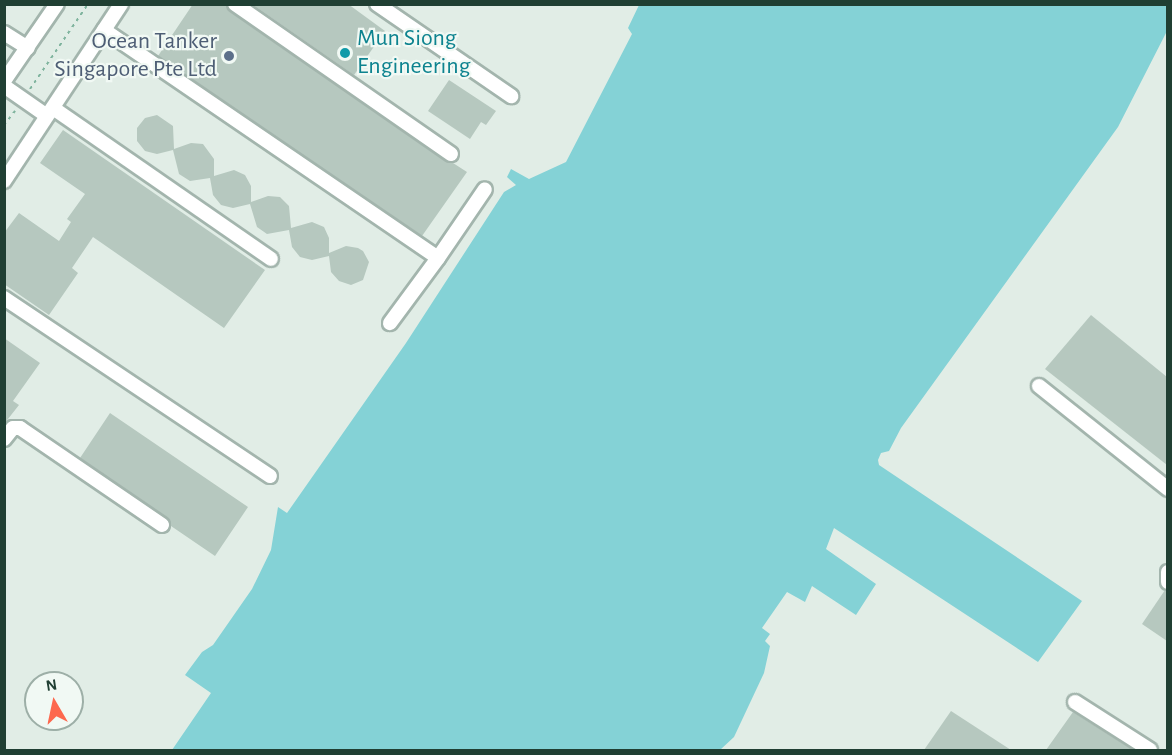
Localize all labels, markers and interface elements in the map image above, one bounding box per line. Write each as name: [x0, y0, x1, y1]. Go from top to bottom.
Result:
place label: Mun Siong Engineering: [357, 25, 470, 81]
place label: Ocean Tanker Singapore Pte Ltd: [54, 28, 217, 84]
marker: Mun Siong Engineering: [338, 46, 352, 60]
marker: Ocean Tanker Singapore Pte Ltd: [222, 49, 236, 63]
north arrow: [24, 671, 84, 731]
text: N: [45, 676, 58, 694]

